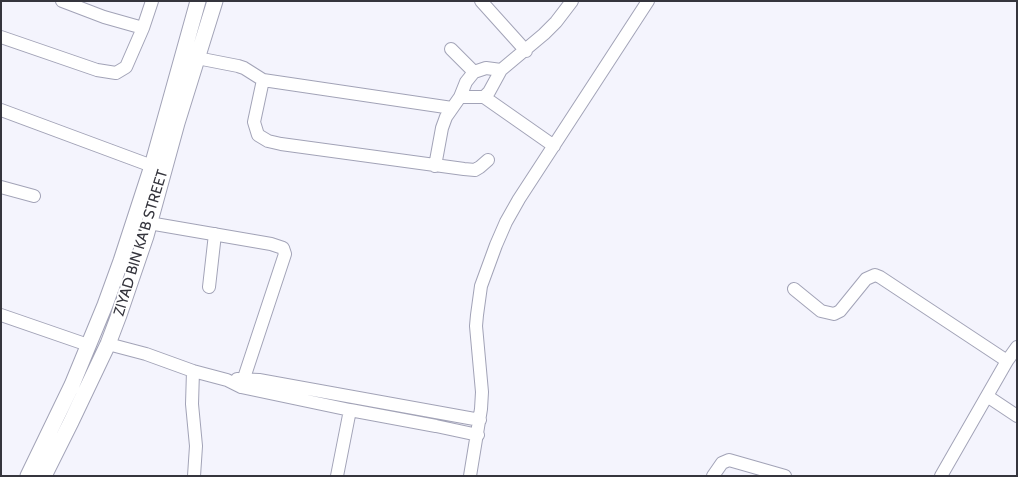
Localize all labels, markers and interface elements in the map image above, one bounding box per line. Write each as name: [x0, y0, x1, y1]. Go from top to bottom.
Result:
street label: ZIYAD BIN KA'B STREET: [110, 168, 172, 318]

